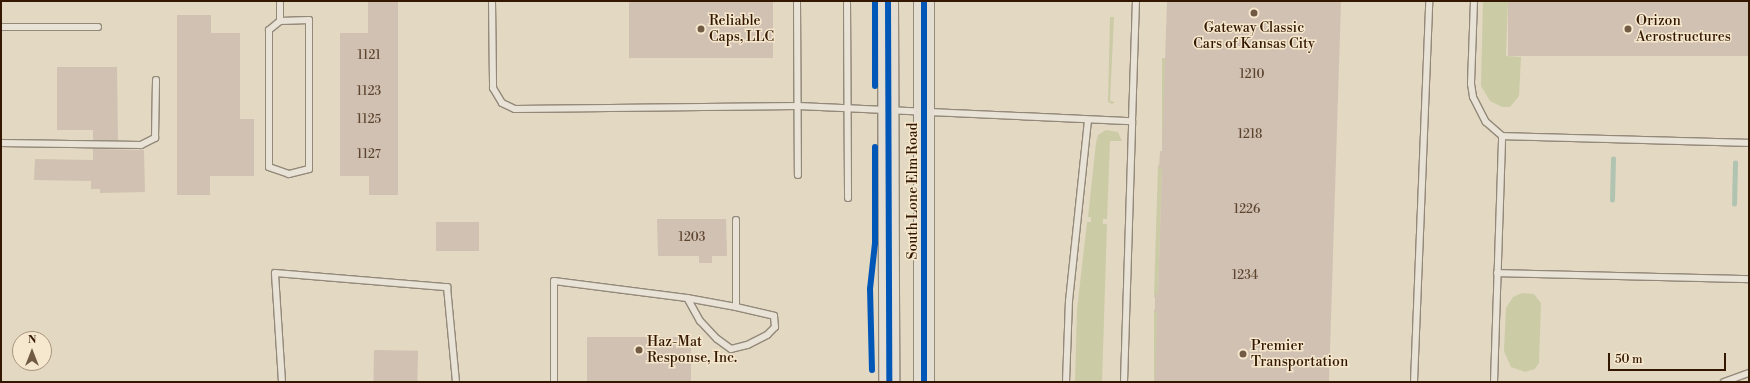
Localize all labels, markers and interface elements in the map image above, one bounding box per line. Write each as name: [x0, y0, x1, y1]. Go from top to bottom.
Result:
marker: Gateway Classic Cars of Kansas City: [1249, 8, 1259, 18]
place label: Reliable Caps, LLC: [709, 13, 774, 46]
place label: Orizon Aerostructures: [1636, 13, 1731, 46]
place label: Gateway Classic Cars of Kansas City: [1193, 20, 1315, 52]
marker: Reliable Caps, LLC: [696, 24, 706, 34]
marker: Orizon Aerostructures: [1623, 24, 1633, 34]
house number: 1121: [357, 49, 381, 63]
house number: 1210: [1239, 68, 1265, 82]
house number: 1123: [357, 85, 381, 99]
house number: 1125: [357, 113, 381, 127]
street label: South Lone Elm Road: [905, 122, 921, 260]
house number: 1218: [1238, 128, 1262, 142]
house number: 1127: [357, 148, 381, 162]
house number: 1226: [1234, 203, 1260, 217]
house number: 1203: [679, 231, 705, 245]
house number: 1234: [1232, 269, 1258, 283]
north arrow: [12, 331, 52, 371]
text: N: [28, 333, 36, 347]
place label: Haz-Mat Response, Inc.: [647, 334, 737, 366]
place label: Premier Transportation: [1251, 338, 1348, 370]
marker: Haz-Mat Response, Inc.: [634, 345, 644, 355]
scale bar: [1610, 345, 1728, 371]
marker: Premier Transportation: [1238, 349, 1248, 359]
text: 50 m: [1615, 352, 1643, 367]

